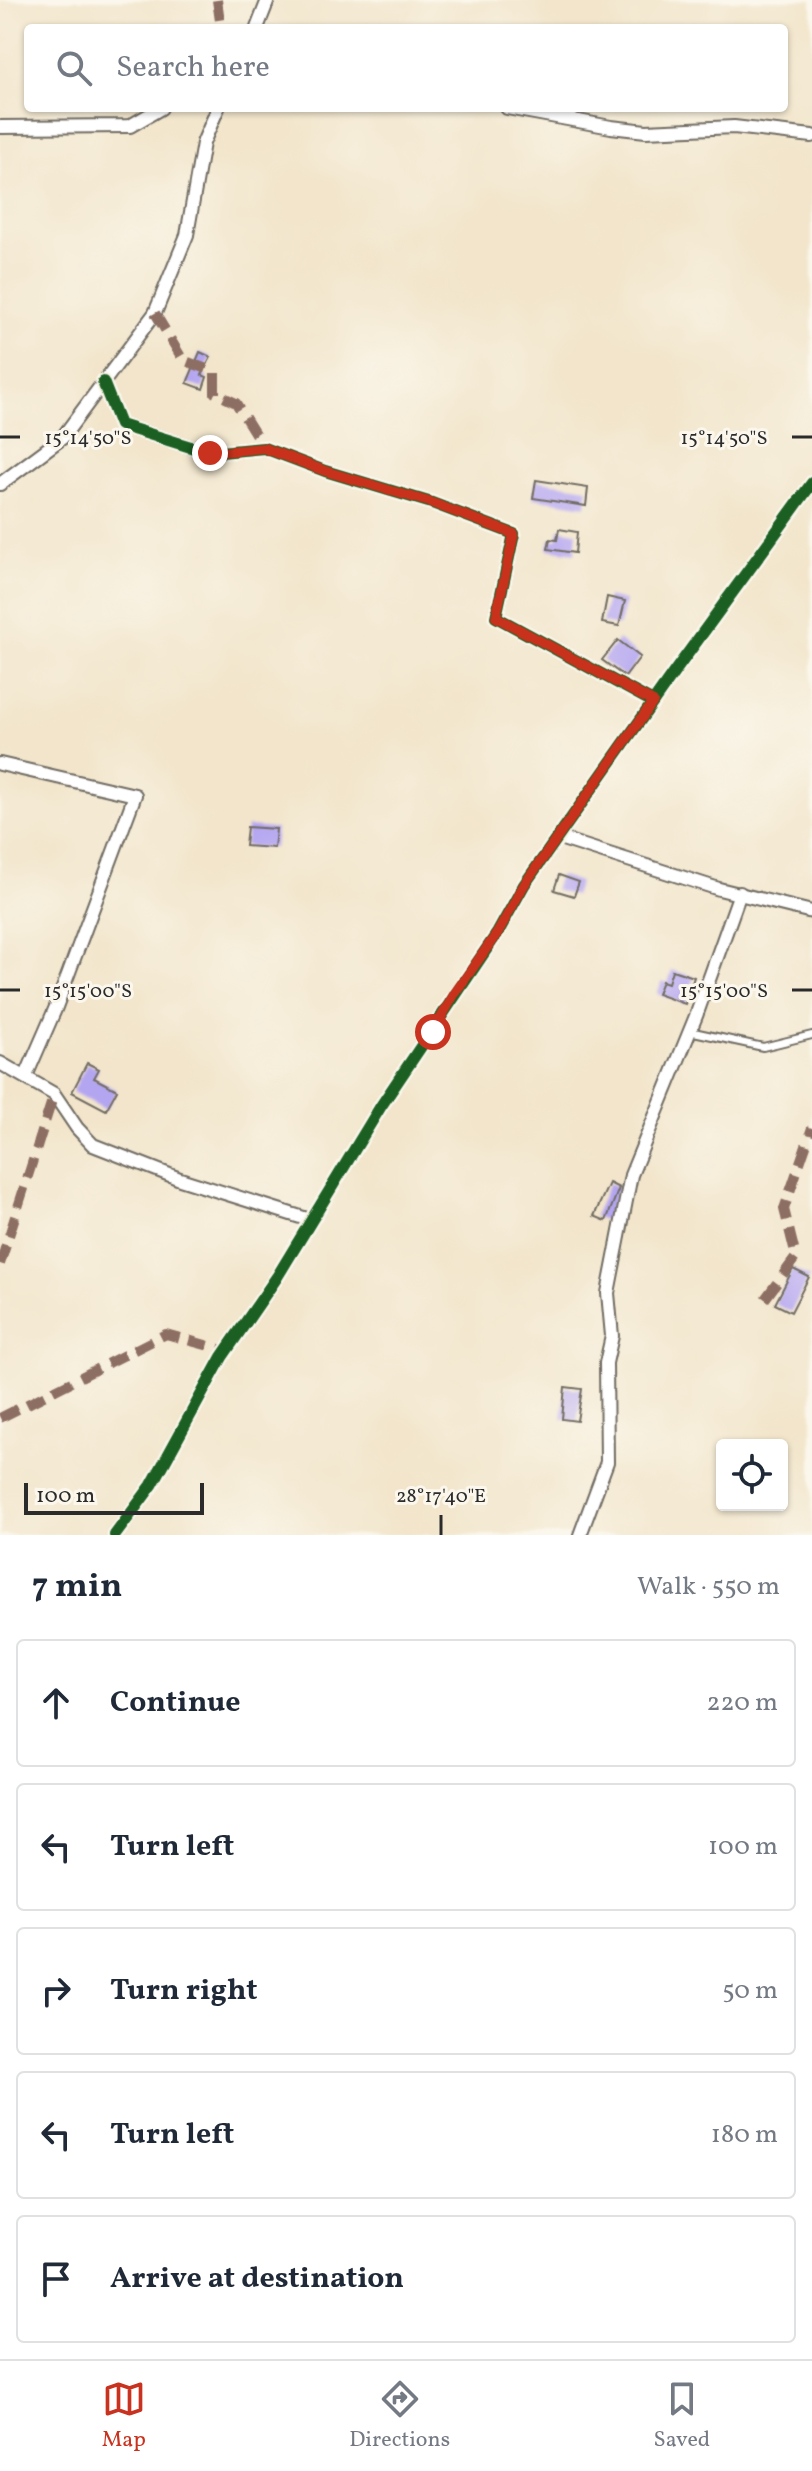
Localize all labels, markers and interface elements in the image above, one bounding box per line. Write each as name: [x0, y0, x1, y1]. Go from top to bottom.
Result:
search box: [24, 24, 788, 112]
icon: search: [52, 46, 96, 90]
text: Search here: [116, 47, 270, 89]
text: 15°14'50"S: [45, 425, 131, 453]
text: 15°14'50"S: [681, 425, 767, 453]
route end: [192, 435, 228, 471]
text: 15°15'00"S: [44, 978, 132, 1006]
text: 15°15'00"S: [680, 978, 768, 1006]
route start: [415, 1014, 451, 1050]
map controls: [716, 1439, 788, 1511]
button: locate: [716, 1439, 788, 1511]
scale bar: [24, 1479, 204, 1515]
text: 100 m: [36, 1481, 95, 1512]
text: 28°17'40"E: [396, 1483, 486, 1511]
text: 7 min: [32, 1564, 122, 1611]
text: Walk · 550 m: [637, 1569, 780, 1605]
icon: ahead: [34, 1681, 78, 1725]
text: Continue: [110, 1682, 241, 1724]
text: 220 m: [706, 1685, 778, 1721]
icon: left: [34, 1825, 78, 1869]
text: Turn left: [110, 1826, 234, 1868]
text: 100 m: [708, 1829, 778, 1865]
icon: right: [34, 1969, 78, 2013]
text: Turn right: [110, 1970, 258, 2012]
text: 50 m: [722, 1973, 778, 2009]
icon: left: [34, 2113, 78, 2157]
text: Turn left: [110, 2114, 234, 2156]
text: 180 m: [711, 2117, 778, 2153]
icon: arrive: [34, 2257, 78, 2301]
text: Arrive at destination: [110, 2258, 404, 2300]
tab: Map: [102, 2377, 146, 2456]
tab: Directions: [349, 2377, 450, 2456]
tab: Saved: [654, 2377, 710, 2456]

